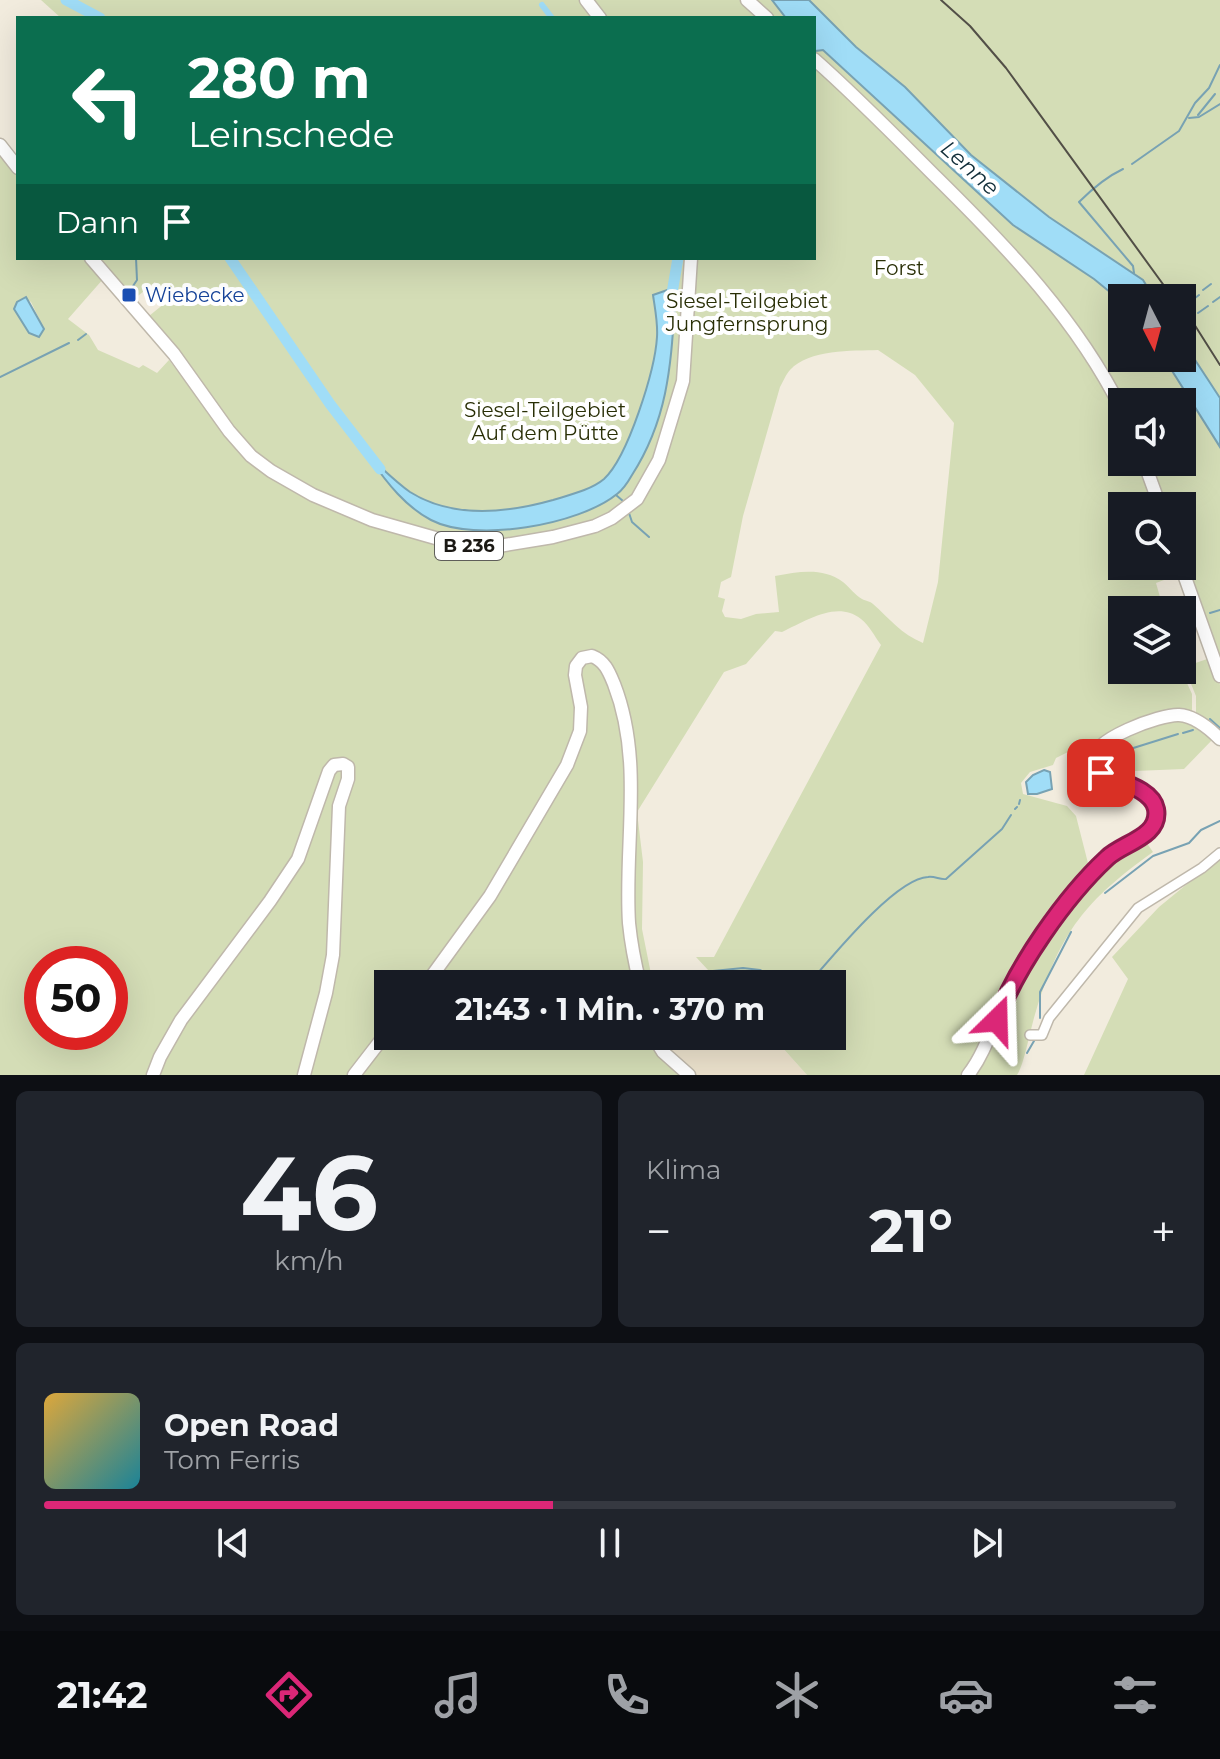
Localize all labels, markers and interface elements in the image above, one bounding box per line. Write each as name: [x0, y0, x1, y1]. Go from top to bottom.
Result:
text: 280 m: [188, 44, 371, 112]
icon: left: [56, 48, 160, 152]
text: Leinschede: [188, 112, 394, 156]
water label: Lenne: [935, 135, 1005, 201]
icon: arrive: [155, 200, 199, 244]
text: Dann: [56, 204, 139, 241]
park label: Forst: [874, 256, 924, 280]
place label: Wiebecke: [145, 283, 245, 307]
north arrow: [1108, 284, 1196, 372]
map controls: [1108, 284, 1196, 684]
marker: Wiebecke: [120, 286, 138, 304]
park label: Siesel-Teilgebiet Jungfernsprung: [665, 289, 828, 336]
button: sound: [1108, 388, 1196, 476]
park label: Siesel-Teilgebiet Auf dem Pütte: [464, 398, 626, 445]
button: search: [1108, 492, 1196, 580]
road number: B 236: [435, 532, 503, 560]
button: layers: [1108, 596, 1196, 684]
pin: [1067, 739, 1135, 807]
icon: arrive: [1079, 751, 1123, 795]
speed limit sign: 50: [24, 946, 128, 1050]
position arrow: [955, 978, 1039, 1062]
text: 21:43 · 1 Min. · 370 m: [455, 991, 765, 1028]
text: 46: [240, 1129, 378, 1256]
text: Klima: [646, 1154, 721, 1186]
text: 21°: [869, 1194, 953, 1267]
text: −: [646, 1204, 671, 1258]
text: +: [1151, 1204, 1176, 1258]
text: km/h: [274, 1245, 344, 1277]
text: Open Road: [164, 1407, 339, 1444]
text: Tom Ferris: [164, 1444, 300, 1476]
icon: previous: [211, 1521, 255, 1565]
icon: pause: [588, 1521, 632, 1565]
icon: next: [965, 1521, 1009, 1565]
icon: directions: [261, 1667, 317, 1723]
icon: music: [430, 1667, 486, 1723]
icon: phone: [599, 1667, 655, 1723]
icon: climate: [769, 1667, 825, 1723]
icon: car: [938, 1667, 994, 1723]
icon: filters: [1107, 1667, 1163, 1723]
text: 21:42: [57, 1673, 147, 1717]

